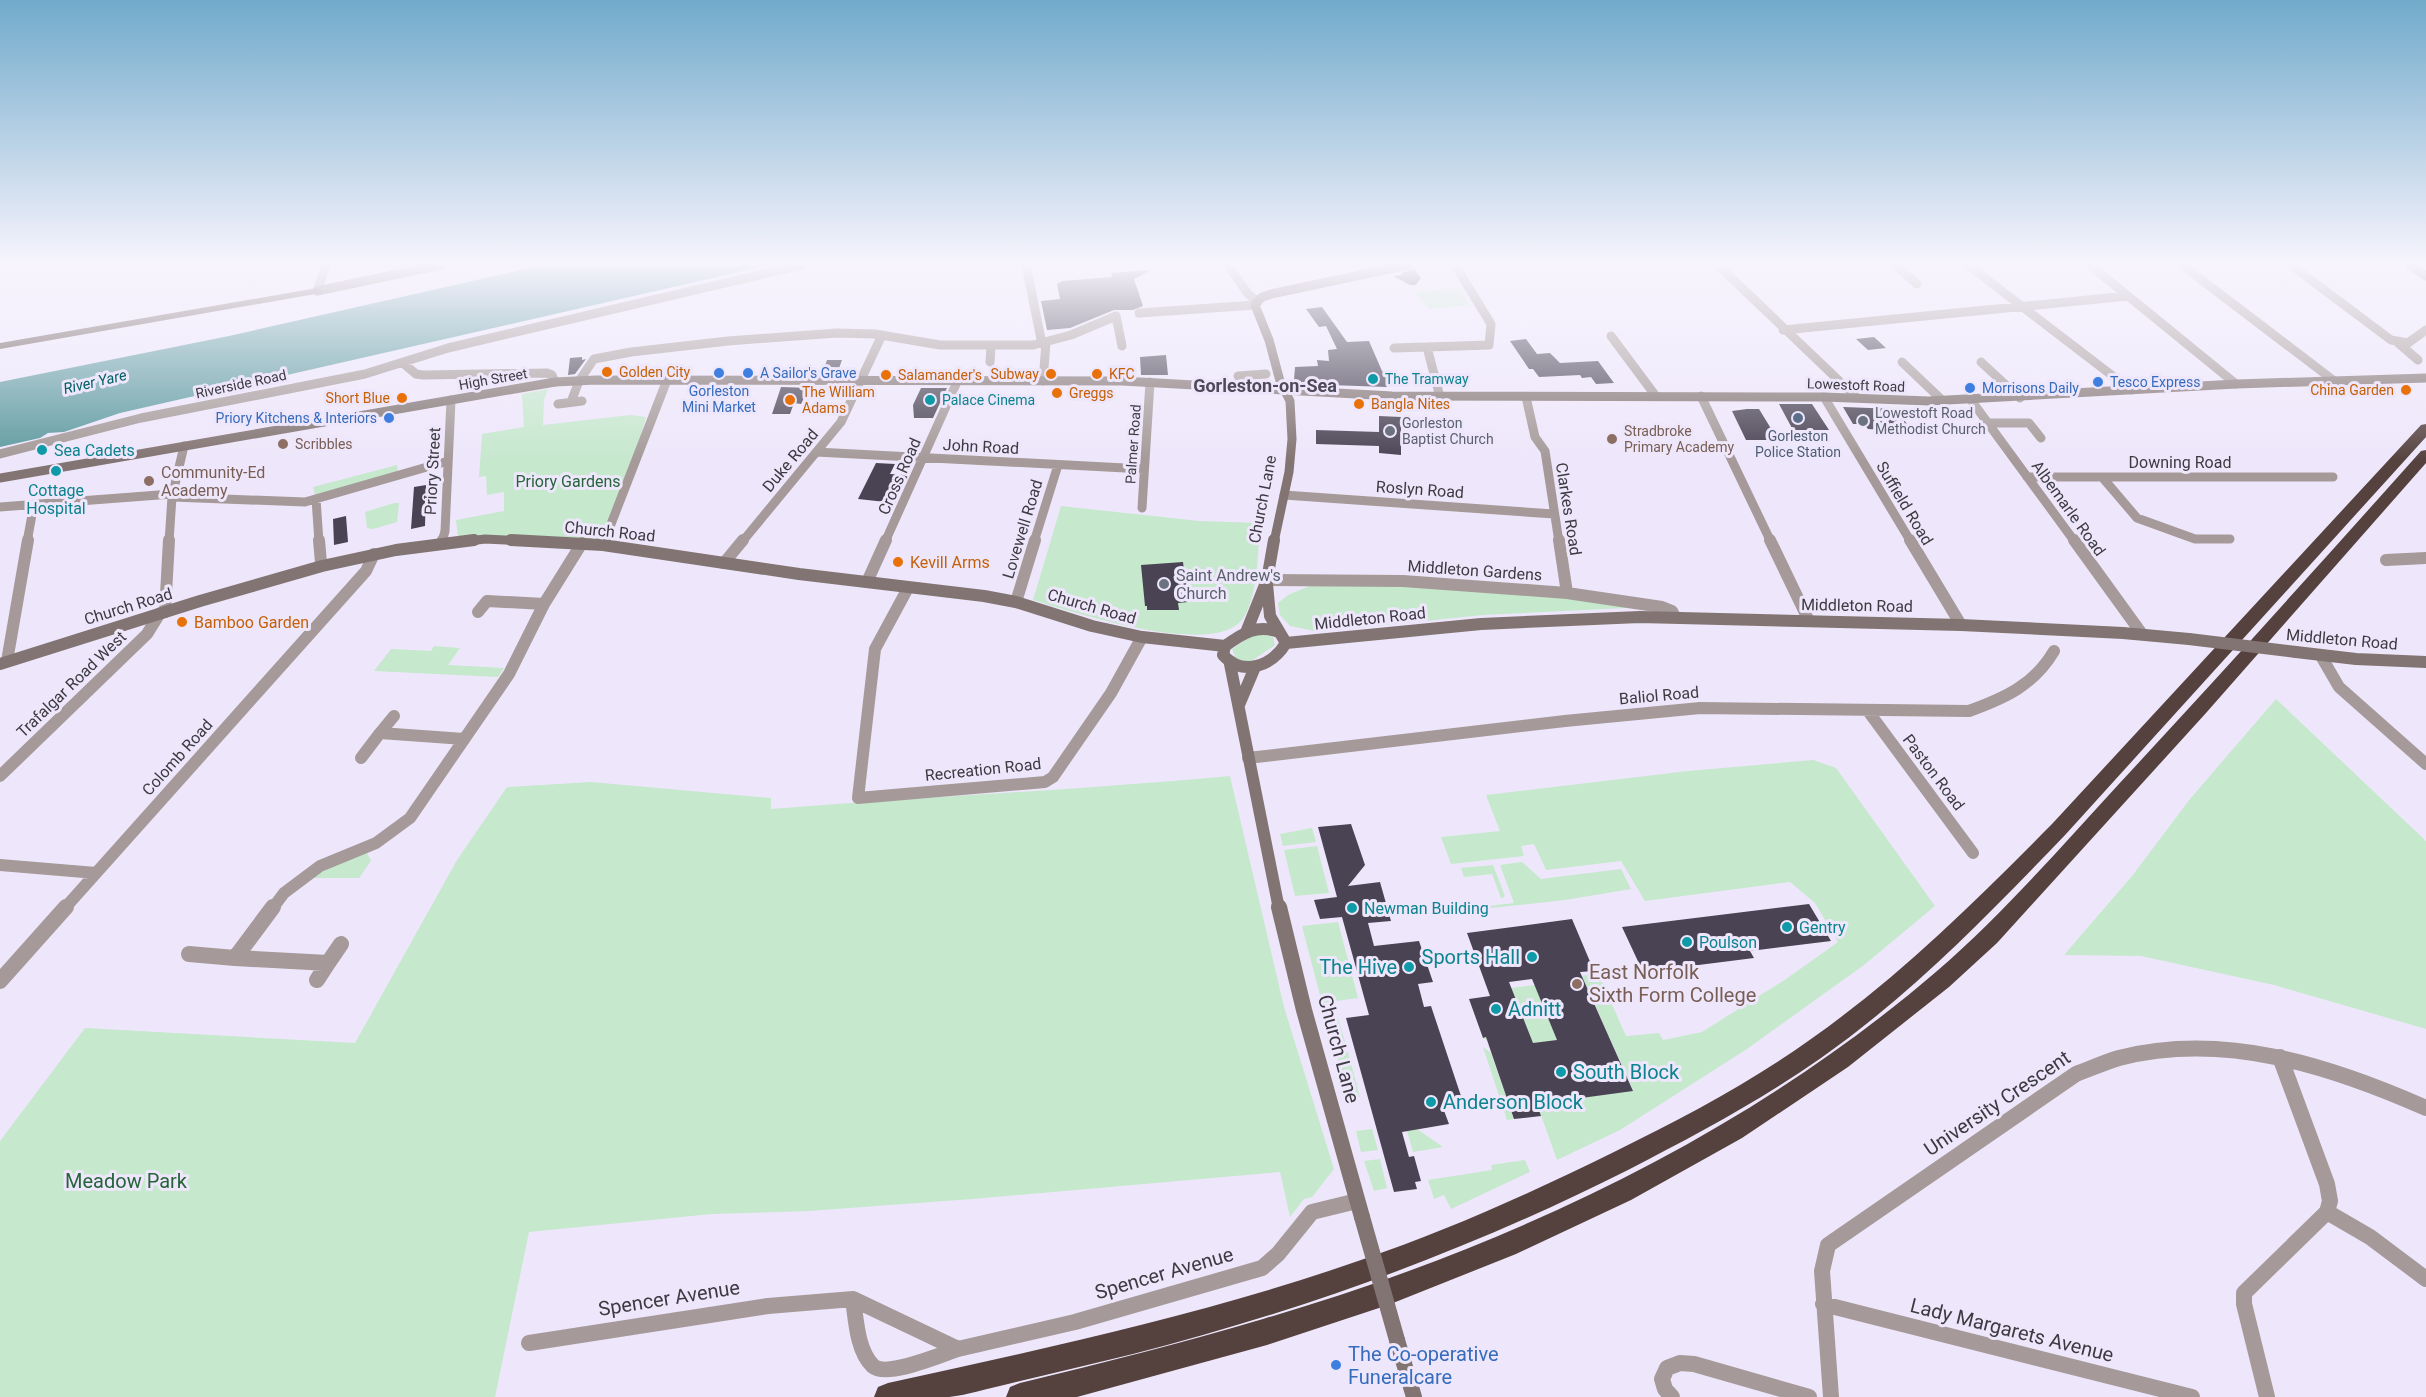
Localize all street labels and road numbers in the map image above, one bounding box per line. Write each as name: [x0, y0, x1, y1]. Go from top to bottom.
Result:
street label: High Street: [457, 365, 529, 393]
street label: Riverside Road: [194, 367, 288, 401]
street label: Lowestoft Road: [1807, 375, 1905, 395]
street label: Palmer Road: [1122, 404, 1144, 484]
street label: Duke Road: [759, 425, 822, 496]
street label: Priory Street: [421, 427, 444, 515]
street label: Cross Road: [874, 435, 925, 518]
street label: John Road: [942, 435, 1020, 458]
street label: Downing Road: [2129, 453, 2231, 472]
street label: Church Lane: [1245, 454, 1280, 545]
street label: Albemarle Road: [2028, 457, 2109, 560]
street label: Suffield Road: [1872, 458, 1937, 548]
street label: Clarkes Road: [1552, 461, 1585, 557]
street label: Lovewell Road: [998, 477, 1047, 581]
street label: Roslyn Road: [1375, 477, 1465, 502]
street label: Church Road: [564, 517, 656, 546]
street label: Middleton Gardens: [1407, 556, 1543, 585]
street label: Church Road: [82, 584, 175, 629]
street label: Church Road: [1045, 585, 1138, 628]
street label: Middleton Road: [1801, 595, 1913, 616]
street label: Middleton Road: [1313, 603, 1427, 634]
street label: Middleton Road: [2285, 625, 2399, 654]
street label: Trafalgar Road West: [13, 627, 130, 741]
street label: Baliol Road: [1618, 683, 1700, 708]
street label: Colomb Road: [138, 715, 217, 799]
street label: Paston Road: [1899, 730, 1968, 814]
street label: Recreation Road: [924, 754, 1042, 785]
street label: Church Lane: [1313, 992, 1365, 1106]
street label: University Crescent: [1919, 1045, 2075, 1161]
street label: Spencer Avenue: [1092, 1242, 1236, 1304]
street label: Spencer Avenue: [597, 1275, 741, 1321]
street label: Lady Margarets Avenue: [1908, 1293, 2116, 1367]

